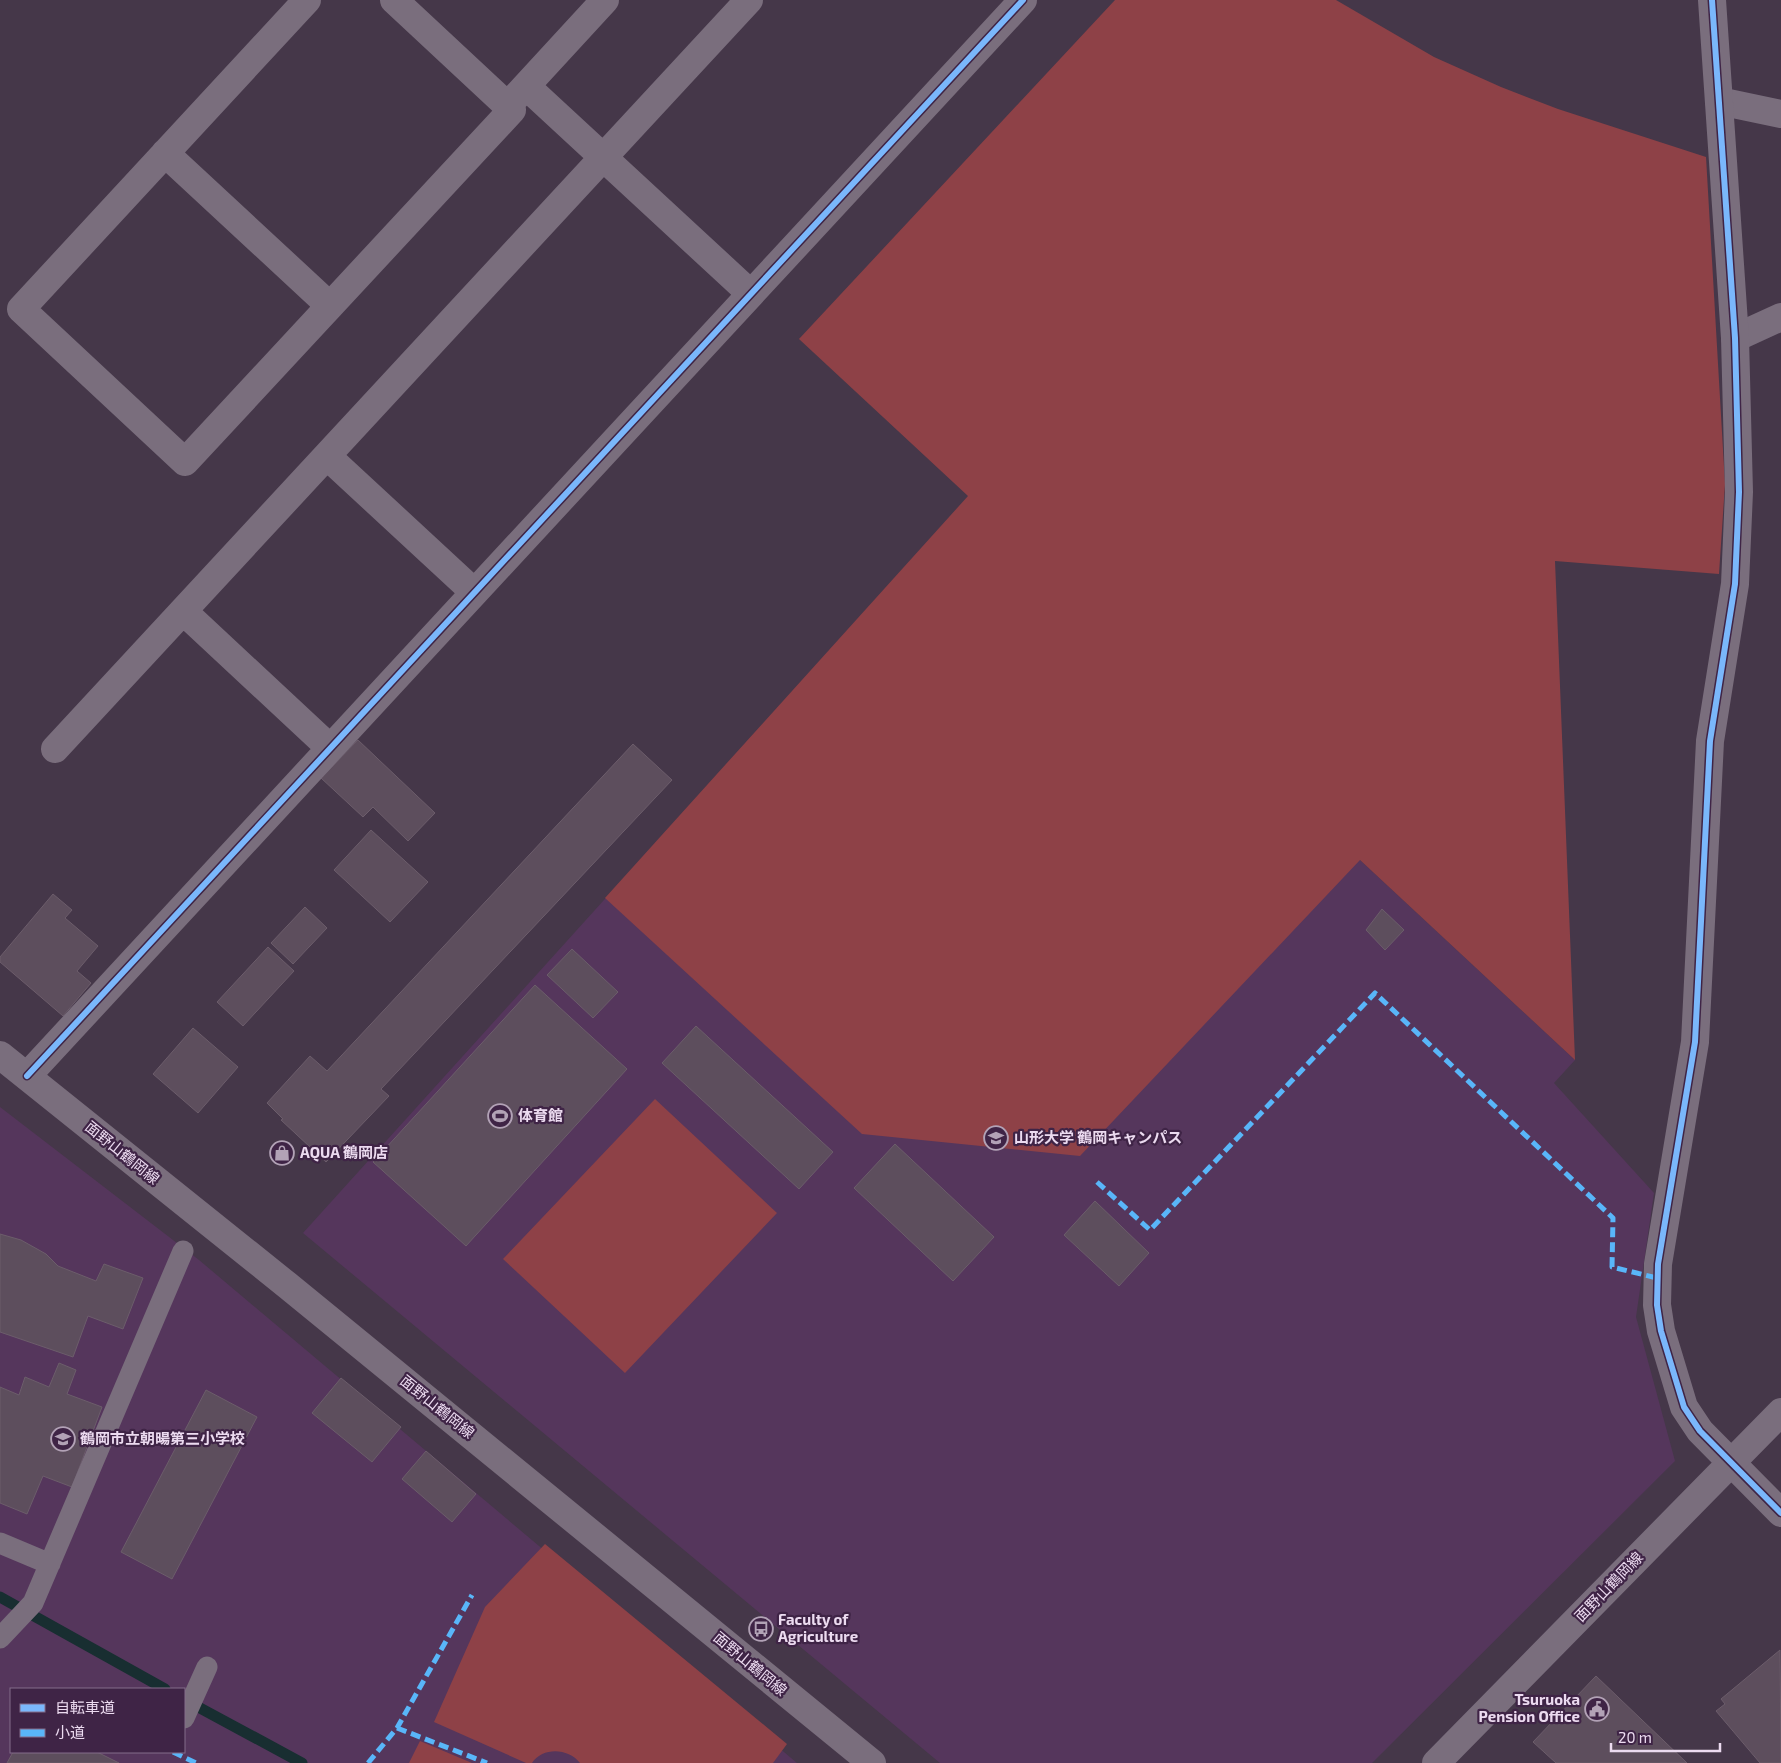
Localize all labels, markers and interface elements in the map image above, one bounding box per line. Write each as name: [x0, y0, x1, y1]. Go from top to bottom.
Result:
sports icon: 体育館: [487, 1103, 513, 1129]
place label: 体育館: [518, 1106, 563, 1124]
street label: 面野山鶴岡線: [82, 1117, 163, 1188]
school or university icon: 山形大学 鶴岡キャンパス: [983, 1125, 1009, 1151]
place label: 山形大学 鶴岡キャンパス: [1014, 1128, 1182, 1146]
shop icon: AQUA 鶴岡店: [269, 1140, 295, 1166]
place label: AQUA 鶴岡店: [300, 1143, 388, 1162]
street label: 面野山鶴岡線: [397, 1371, 478, 1442]
school or university icon: 鶴岡市立朝暘第三小学校: [50, 1426, 76, 1452]
place label: 鶴岡市立朝暘第三小学校: [80, 1429, 245, 1447]
street label: 面野山鶴岡線: [1571, 1548, 1646, 1625]
place label: Faculty of Agriculture: [778, 1610, 858, 1645]
bus stop icon: Faculty of Agriculture: [748, 1616, 774, 1642]
street label: 面野山鶴岡線: [710, 1627, 791, 1699]
legend: [10, 1688, 185, 1753]
place label: Tsuruoka Pension Office: [1479, 1690, 1580, 1725]
public building icon: Tsuruoka Pension Office: [1584, 1696, 1610, 1722]
text: 自転車道: [55, 1698, 115, 1716]
scale bar: [1611, 1720, 1720, 1752]
text: 小道: [55, 1723, 85, 1741]
text: 20 m: [1618, 1728, 1652, 1746]

